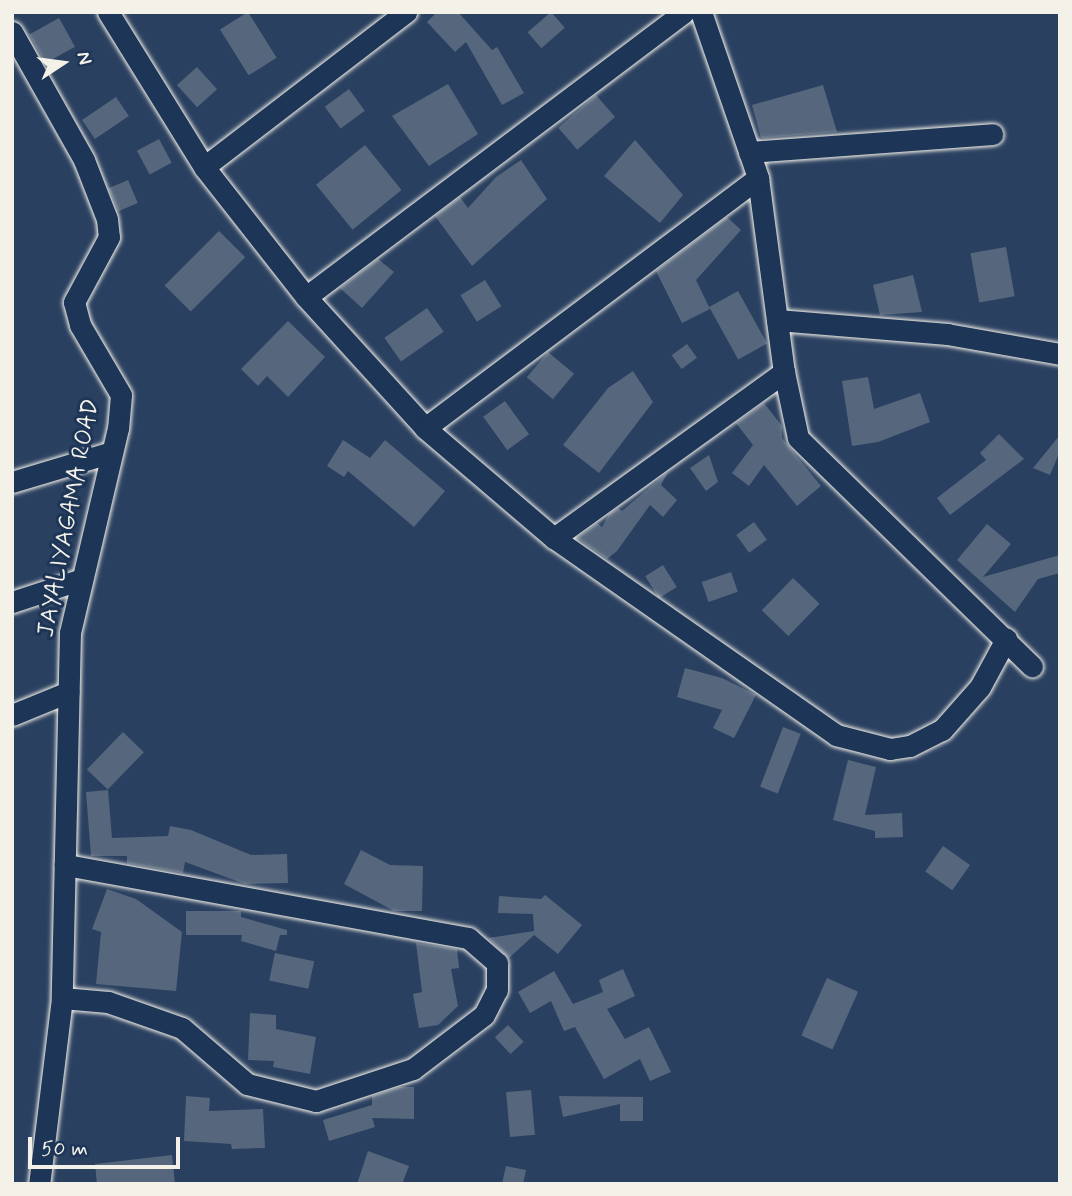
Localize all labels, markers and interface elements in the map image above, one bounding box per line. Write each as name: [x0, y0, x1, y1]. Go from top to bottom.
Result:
north arrow: [28, 28, 98, 98]
text: N: [70, 49, 98, 67]
street label: JAYALIYAGAMA ROAD: [32, 397, 106, 639]
scale bar: [32, 1122, 184, 1166]
text: 50 m: [41, 1135, 88, 1163]

